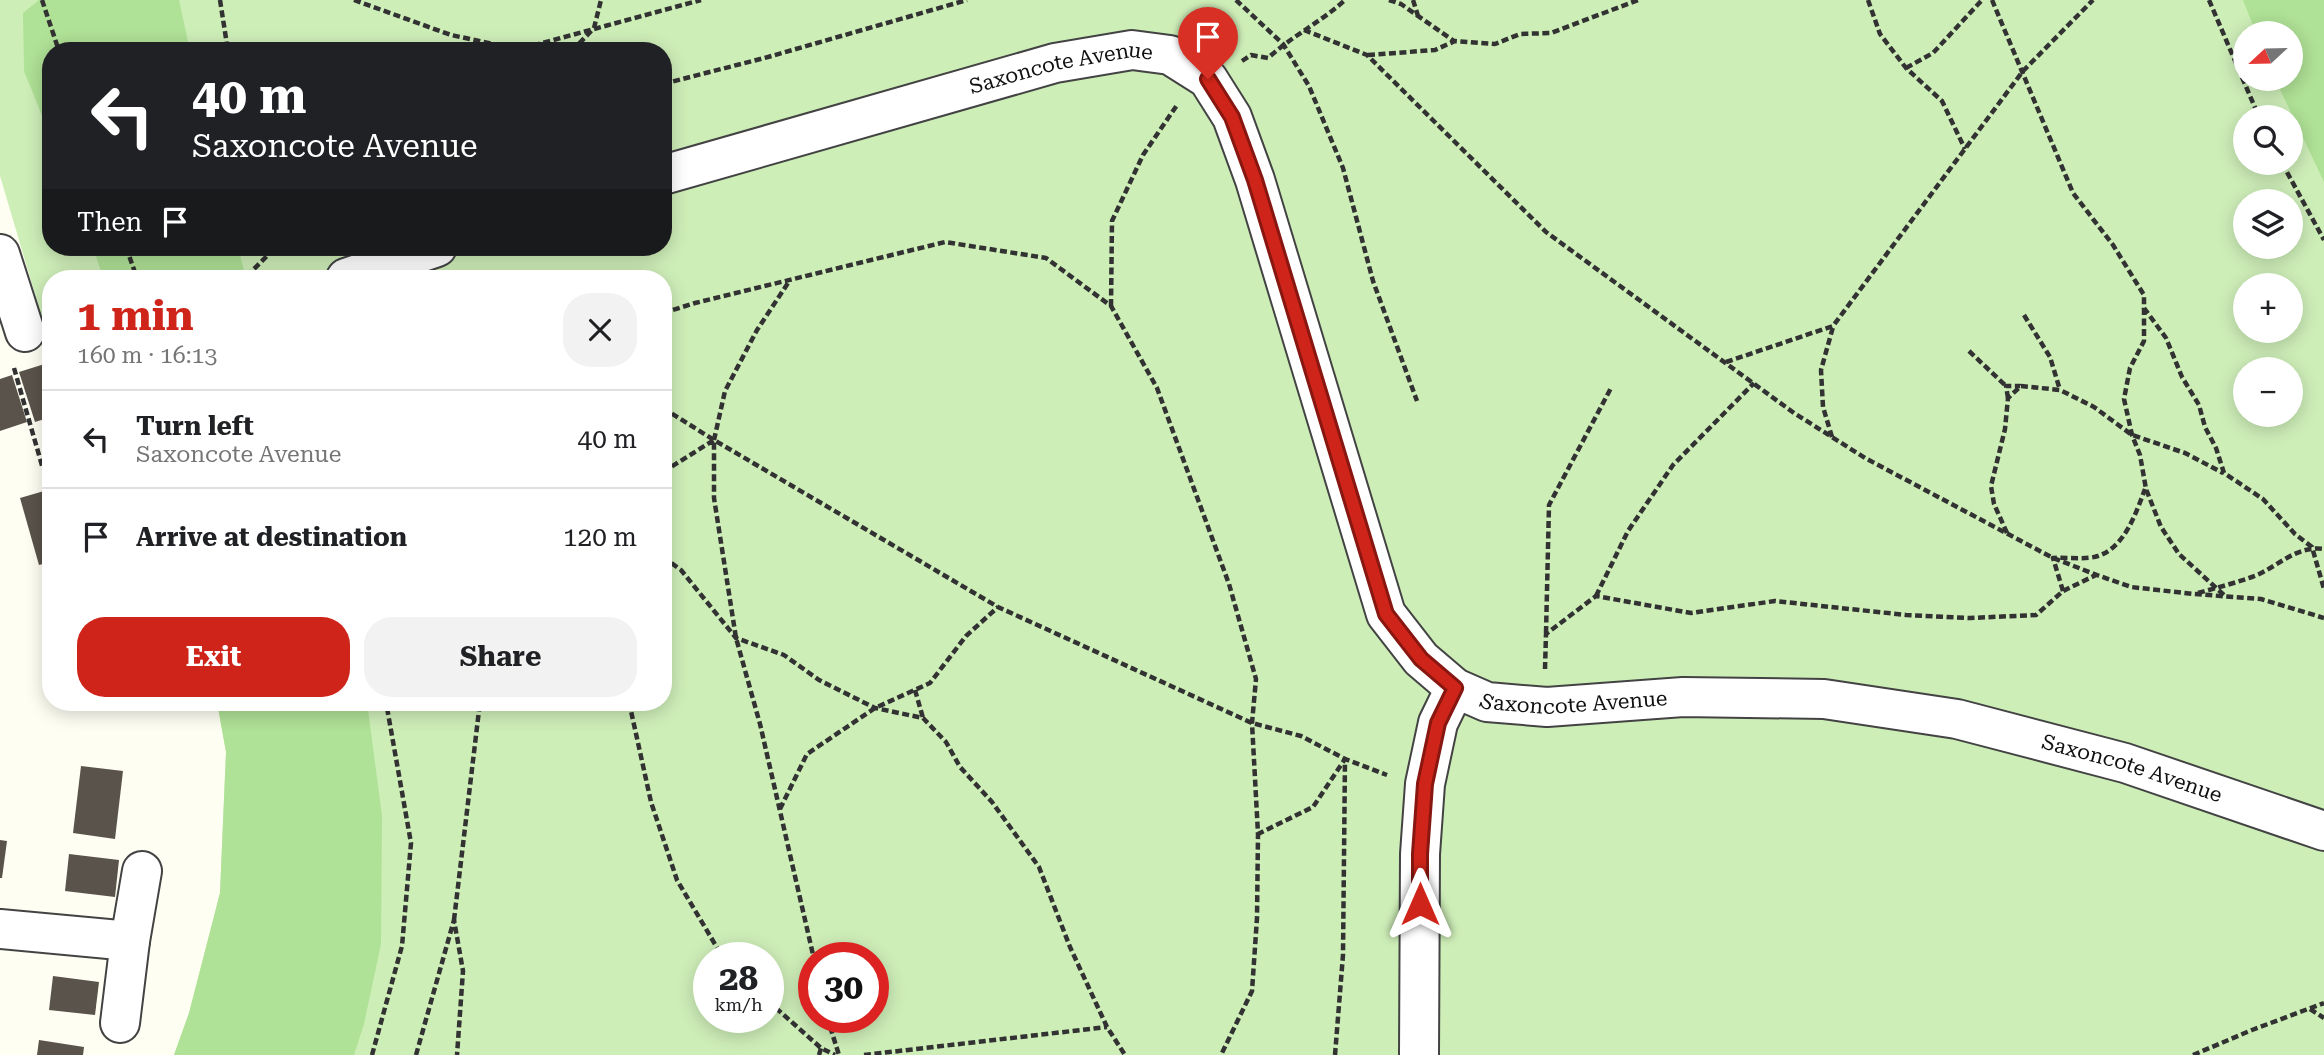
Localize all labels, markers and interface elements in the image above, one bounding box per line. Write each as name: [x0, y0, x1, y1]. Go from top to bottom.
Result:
pin: [1178, 7, 1238, 79]
icon: arrive: [1189, 18, 1227, 56]
north arrow: [2233, 21, 2303, 91]
map controls: [2233, 21, 2303, 427]
street label: Saxoncote Avenue: [967, 38, 1154, 99]
text: 40 m: [192, 68, 307, 125]
icon: left: [77, 70, 168, 161]
button: search: [2233, 105, 2303, 175]
text: Saxoncote Avenue: [192, 127, 478, 165]
button: layers: [2233, 189, 2303, 259]
icon: arrive: [156, 203, 194, 241]
text: Then: [77, 207, 142, 237]
button: +: [2233, 273, 2303, 343]
text: 1 min: [77, 291, 194, 340]
button: close: [563, 293, 637, 367]
text: 160 m · 16:13: [77, 342, 217, 369]
button: −: [2233, 357, 2303, 427]
text: Turn left: [136, 411, 254, 441]
icon: left: [77, 420, 115, 458]
text: 40 m: [578, 424, 637, 454]
text: Saxoncote Avenue: [136, 441, 341, 468]
icon: arrive: [77, 518, 115, 556]
text: Arrive at destination: [136, 522, 407, 552]
text: 120 m: [563, 522, 637, 552]
button: Exit: [77, 617, 350, 697]
button: Share: [364, 617, 637, 697]
street label: Saxoncote Avenue: [1476, 686, 1668, 719]
street label: Saxoncote Avenue: [2039, 730, 2225, 807]
position arrow: [1383, 867, 1457, 941]
speed limit sign: 30: [798, 942, 889, 1033]
text: 28: [719, 958, 758, 999]
text: km/h: [714, 994, 763, 1015]

